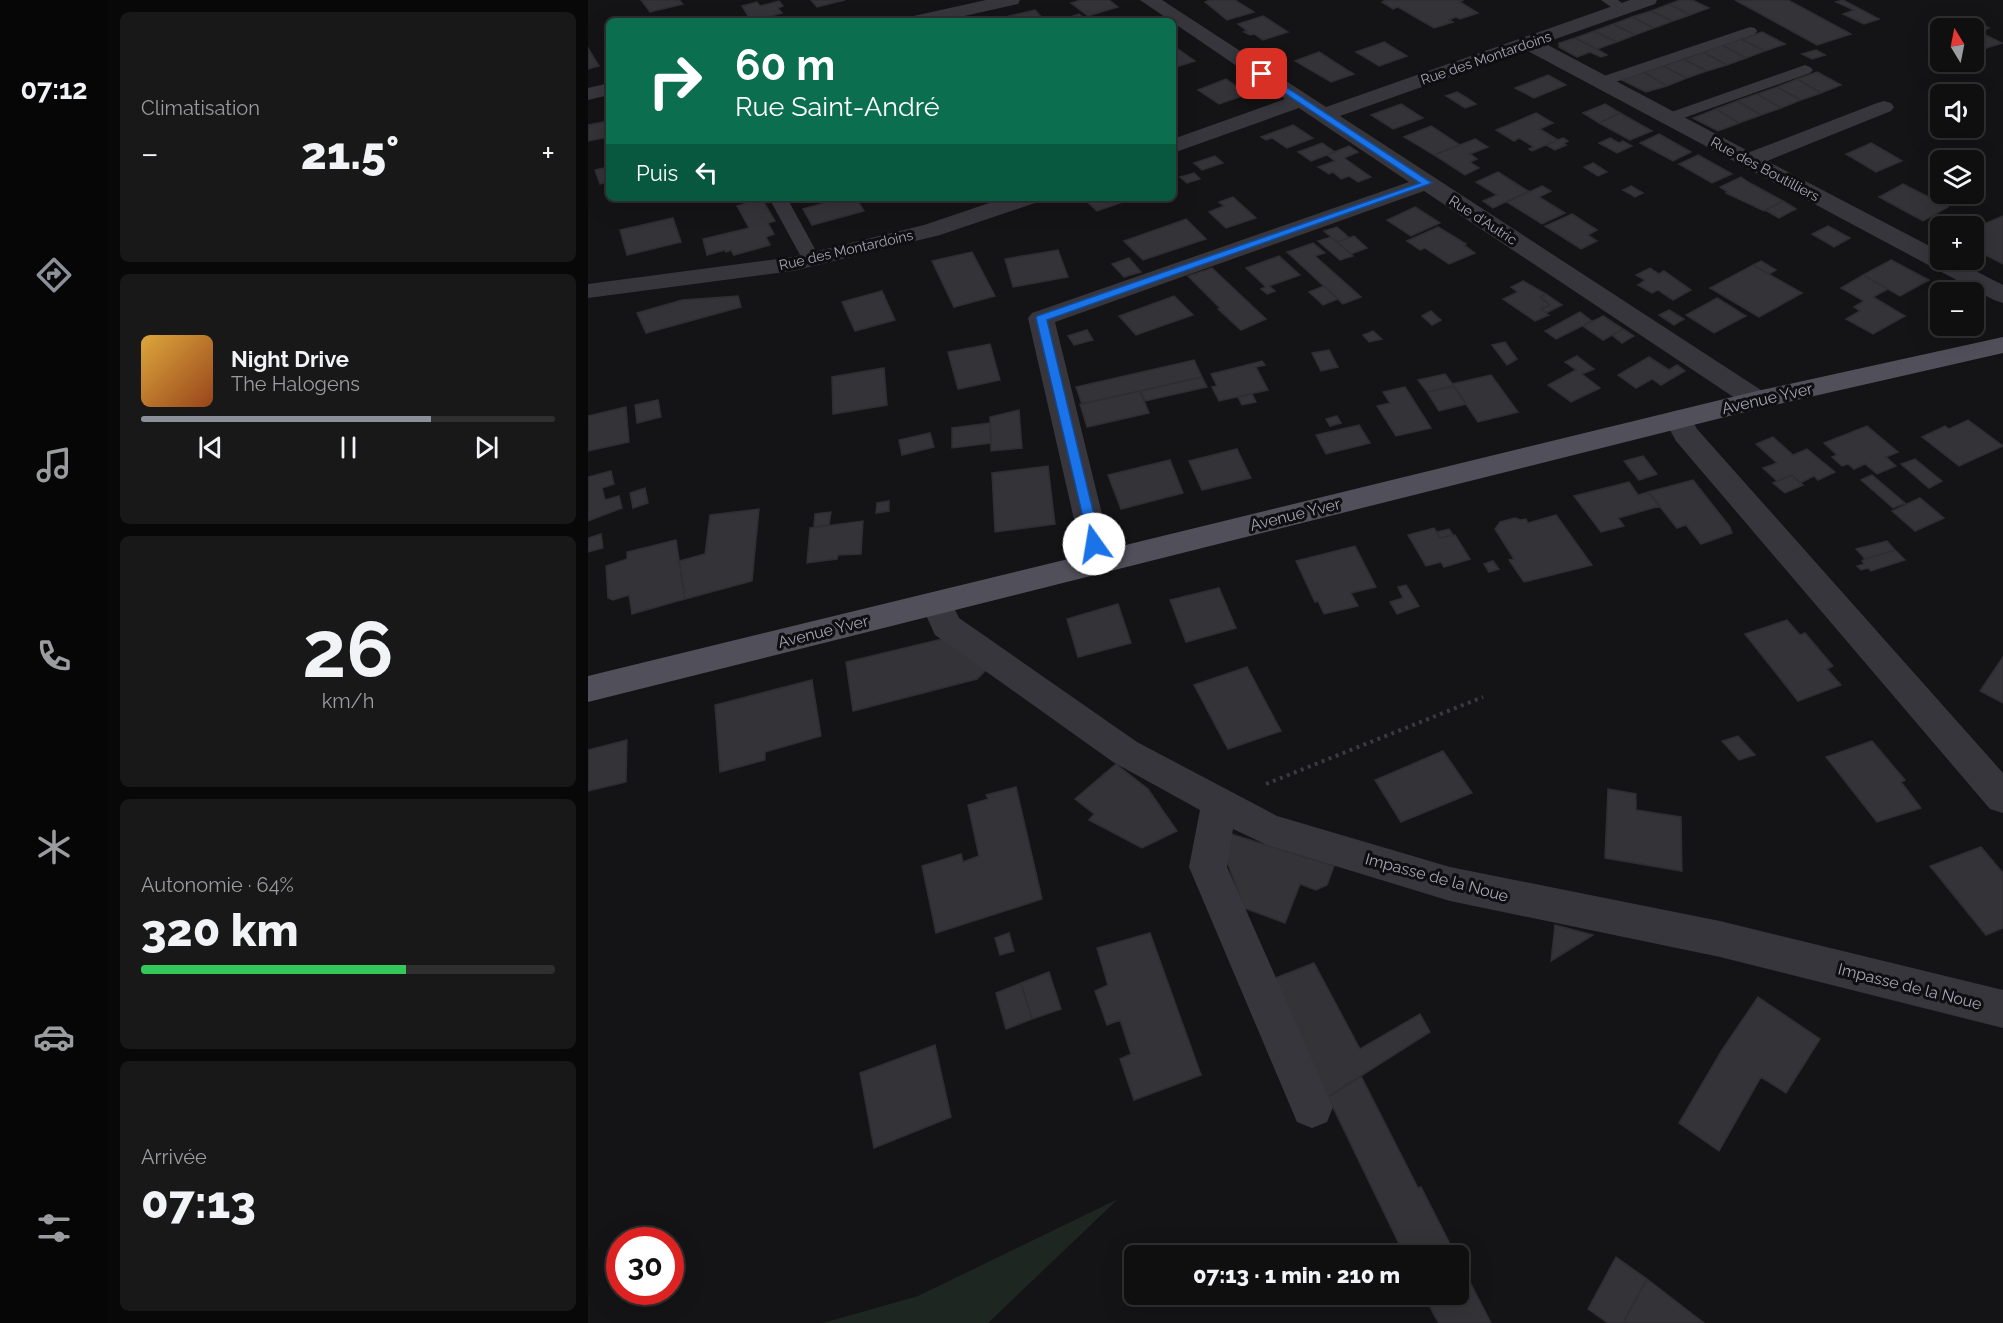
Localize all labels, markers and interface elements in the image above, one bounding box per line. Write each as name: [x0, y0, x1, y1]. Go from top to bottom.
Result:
north arrow: [1930, 18, 1984, 72]
map controls: [1930, 18, 1984, 336]
street label: Rue des Montardoins: [1419, 28, 1554, 88]
text: 60 m: [735, 41, 835, 90]
icon: right: [636, 42, 714, 120]
pin: [1236, 48, 1287, 99]
icon: arrive: [1245, 57, 1278, 90]
text: 07:12: [21, 74, 87, 105]
button: sound: [1930, 84, 1984, 138]
text: Rue Saint-André: [735, 91, 940, 122]
text: Climatisation: [141, 96, 260, 120]
text: 21.5°: [301, 127, 399, 180]
text: −: [141, 134, 159, 173]
text: +: [541, 134, 555, 173]
street label: Rue des Boutilliers: [1708, 134, 1822, 205]
button: layers: [1930, 150, 1984, 204]
icon: left: [690, 156, 723, 189]
text: Puis: [636, 160, 678, 186]
street label: Rue d'Autric: [1446, 192, 1520, 248]
button: +: [1930, 216, 1984, 270]
street label: Rue des Montardoins: [777, 227, 915, 273]
icon: directions: [33, 254, 75, 296]
button: −: [1930, 282, 1984, 336]
text: Night Drive: [231, 346, 349, 372]
text: The Halogens: [231, 372, 360, 396]
street label: Avenue Yver: [1720, 379, 1815, 418]
icon: previous: [194, 431, 227, 464]
icon: pause: [332, 431, 365, 464]
icon: next: [470, 431, 503, 464]
icon: music: [33, 444, 75, 486]
street label: Avenue Yver: [1248, 494, 1343, 535]
position arrow: [1062, 512, 1126, 576]
text: 26: [302, 604, 394, 695]
street label: Avenue Yver: [776, 611, 871, 652]
icon: phone: [33, 635, 75, 677]
text: km/h: [322, 689, 374, 713]
icon: climate: [33, 826, 75, 868]
street label: Impasse de la Noue: [1363, 849, 1511, 906]
text: Autonomie · 64%: [141, 873, 294, 897]
text: 320 km: [141, 904, 299, 957]
street label: Impasse de la Noue: [1836, 959, 1984, 1014]
icon: car: [33, 1016, 75, 1058]
text: Arrivée: [141, 1145, 207, 1169]
text: 07:13: [141, 1176, 256, 1229]
icon: filters: [33, 1207, 75, 1249]
speed limit sign: 30: [606, 1227, 684, 1305]
text: 07:13 · 1 min · 210 m: [1193, 1262, 1400, 1288]

